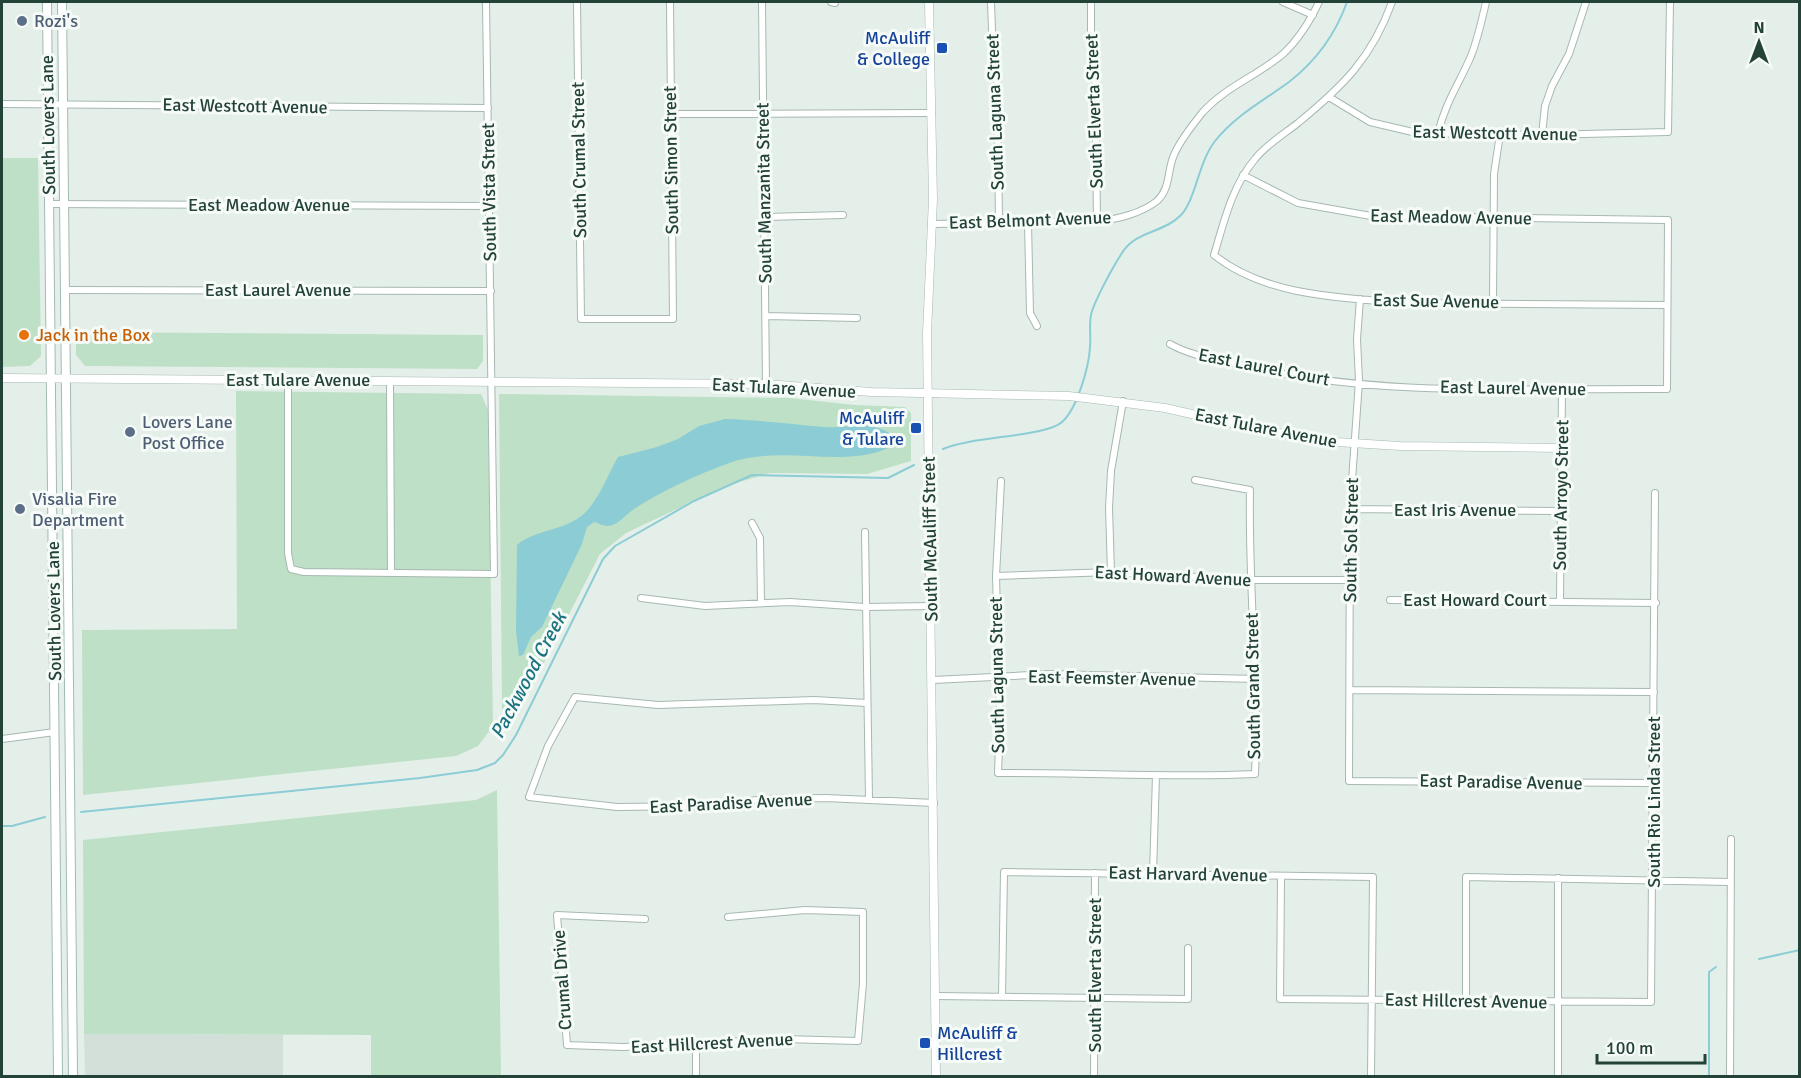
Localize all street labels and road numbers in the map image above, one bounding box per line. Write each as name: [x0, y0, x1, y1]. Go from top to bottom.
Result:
street label: South Laguna Street: [981, 33, 1009, 191]
street label: South Elverta Street: [1080, 33, 1108, 189]
street label: South Lovers Lane: [36, 55, 60, 195]
street label: South Crumal Street: [567, 82, 591, 238]
street label: South Simon Street: [659, 86, 683, 234]
street label: East Westcott Avenue: [162, 94, 328, 118]
street label: South Manzanita Street: [751, 102, 777, 284]
street label: East Westcott Avenue: [1412, 121, 1578, 145]
street label: South Vista Street: [477, 122, 501, 262]
street label: East Meadow Avenue: [188, 194, 350, 216]
street label: East Meadow Avenue: [1370, 205, 1532, 229]
street label: East Belmont Avenue: [948, 206, 1112, 234]
street label: East Laurel Avenue: [205, 279, 351, 301]
street label: East Sue Avenue: [1373, 289, 1499, 313]
street label: East Laurel Court: [1196, 343, 1332, 391]
street label: East Tulare Avenue: [226, 369, 370, 391]
street label: East Tulare Avenue: [711, 373, 857, 403]
street label: East Laurel Avenue: [1440, 376, 1586, 400]
street label: East Tulare Avenue: [1193, 403, 1339, 453]
street label: South Arroyo Street: [1549, 419, 1573, 571]
street label: South McAuliff Street: [918, 456, 942, 622]
street label: South Sol Street: [1339, 477, 1363, 603]
street label: East Iris Avenue: [1394, 499, 1516, 521]
street label: South Lovers Lane: [42, 541, 66, 681]
street label: East Howard Avenue: [1094, 561, 1252, 591]
street label: East Howard Court: [1403, 589, 1547, 611]
street label: South Laguna Street: [985, 596, 1009, 754]
street label: South Grand Street: [1241, 612, 1265, 760]
street label: East Feemster Avenue: [1028, 666, 1196, 690]
street label: South Rio Linda Street: [1643, 716, 1665, 888]
street label: East Paradise Avenue: [1419, 770, 1583, 794]
street label: East Paradise Avenue: [649, 788, 813, 818]
street label: East Harvard Avenue: [1108, 862, 1268, 886]
street label: South Elverta Street: [1084, 898, 1106, 1052]
street label: Crumal Drive: [548, 929, 576, 1031]
street label: East Hillcrest Avenue: [1384, 989, 1548, 1013]
street label: East Hillcrest Avenue: [630, 1028, 794, 1058]

